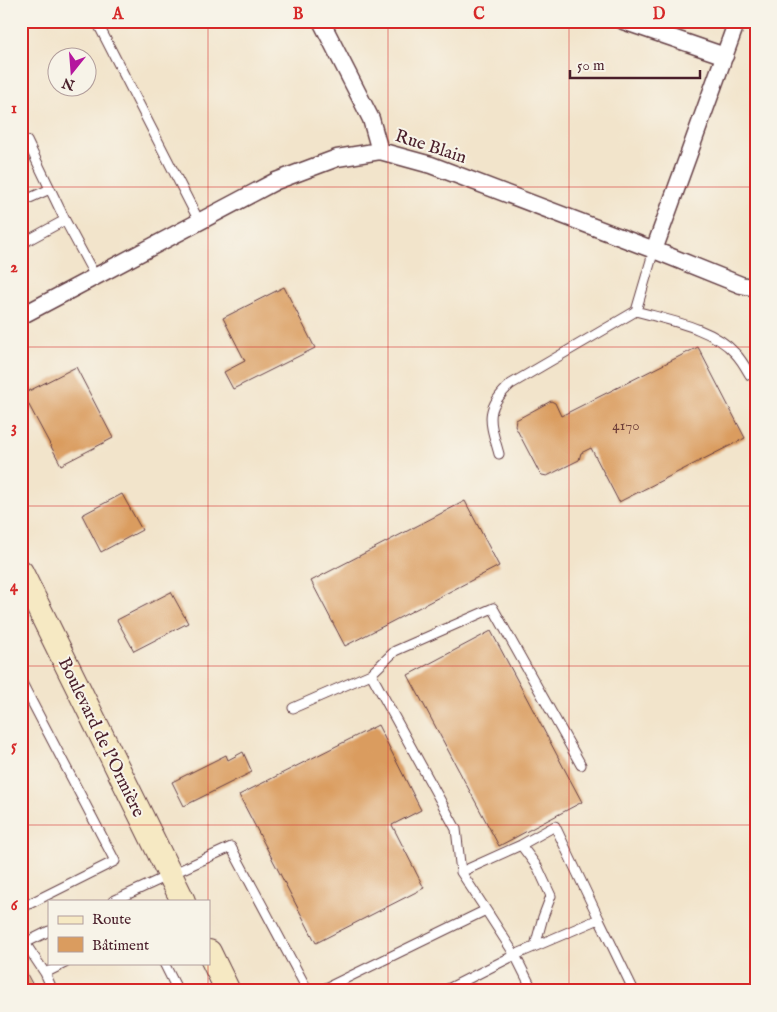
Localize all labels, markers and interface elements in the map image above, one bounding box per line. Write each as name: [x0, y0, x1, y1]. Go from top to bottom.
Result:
text: A: [112, 5, 125, 25]
text: B: [293, 5, 304, 25]
text: C: [473, 5, 485, 25]
text: D: [653, 5, 666, 25]
north arrow: [48, 48, 98, 98]
scale bar: [570, 48, 700, 80]
text: 50 m: [577, 56, 605, 75]
text: N: [60, 73, 78, 94]
text: 1: [11, 99, 17, 119]
street label: Rue Blain: [392, 125, 470, 170]
text: 2: [10, 258, 18, 278]
house number: 4170: [612, 416, 640, 435]
text: 3: [11, 418, 17, 438]
text: 4: [10, 577, 19, 597]
street label: Boulevard de l'Ormière: [52, 654, 149, 821]
text: 5: [11, 737, 17, 757]
text: 6: [11, 896, 19, 916]
legend: [48, 900, 210, 964]
text: Route: [92, 910, 131, 929]
text: Bâtiment: [92, 936, 149, 955]

